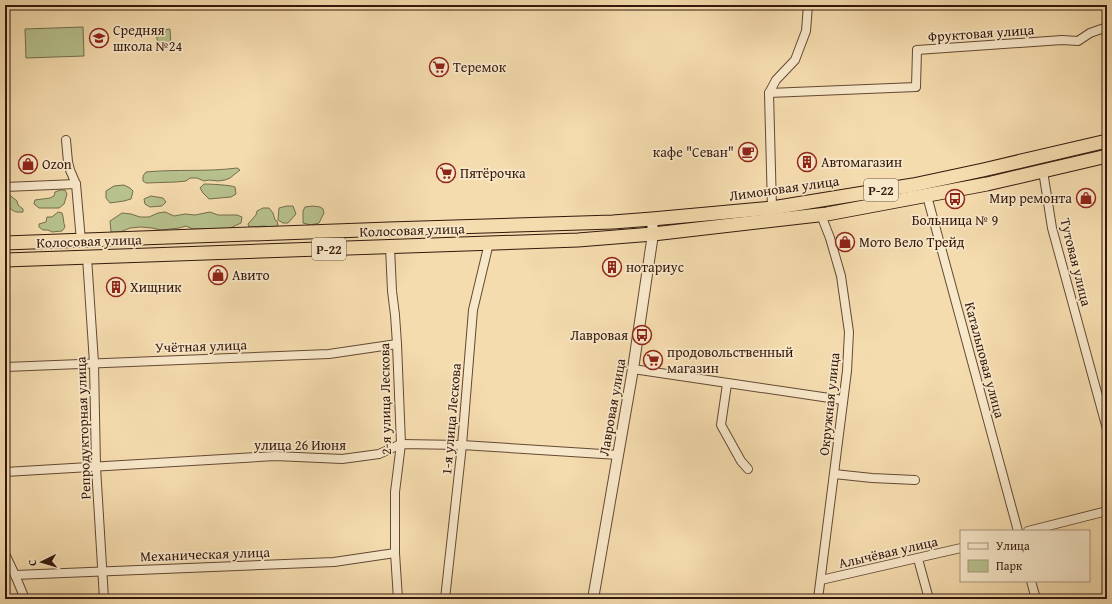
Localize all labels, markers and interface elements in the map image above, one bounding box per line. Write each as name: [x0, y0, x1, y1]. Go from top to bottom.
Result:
street label: Фруктовая улица: [927, 19, 1035, 47]
place label: Средняя школа №24: [113, 20, 182, 56]
school or university icon: Средняя школа №24: [88, 27, 110, 49]
supermarket icon: Теремок: [428, 56, 450, 78]
place label: Теремок: [453, 57, 507, 77]
cafe icon: кафе "Севан": [737, 141, 759, 163]
place label: кафе "Севан": [653, 142, 734, 162]
building icon: Автомагазин: [796, 151, 818, 173]
place label: Автомагазин: [821, 152, 902, 172]
shop icon: Ozon: [17, 153, 39, 175]
place label: Ozon: [42, 154, 72, 174]
supermarket icon: Пятёрочка: [435, 162, 457, 184]
place label: Пятёрочка: [460, 163, 526, 183]
street label: Лимоновая улица: [728, 170, 841, 206]
road number: Р-22: [864, 179, 898, 201]
shop icon: Мир ремонта: [1075, 187, 1097, 209]
bus stop icon: Больница № 9: [944, 188, 966, 210]
place label: Мир ремонта: [989, 188, 1072, 208]
place label: Больница № 9: [912, 210, 999, 230]
street label: Тутовая улица: [1055, 216, 1097, 309]
street label: Колосовая улица: [359, 218, 465, 242]
street label: Колосовая улица: [36, 229, 142, 253]
shop icon: Мото Вело Трейд: [834, 231, 856, 253]
place label: Мото Вело Трейд: [859, 232, 965, 252]
road number: Р-22: [312, 238, 346, 260]
building icon: нотариус: [601, 256, 623, 278]
place label: нотариус: [626, 257, 684, 277]
shop icon: Авито: [207, 264, 229, 286]
place label: Авито: [232, 265, 270, 285]
building icon: Хищник: [105, 276, 127, 298]
place label: Хищник: [130, 277, 182, 297]
street label: Катальповая улица: [960, 300, 1010, 421]
bus stop icon: Лавровая: [631, 324, 653, 346]
place label: Лавровая: [570, 325, 628, 345]
street label: Учётная улица: [155, 334, 248, 358]
street label: 2-я улица Лескова: [374, 342, 396, 455]
place label: продовольственный магазин: [667, 342, 793, 378]
supermarket icon: продовольственный магазин: [642, 349, 664, 371]
street label: Окружная улица: [814, 351, 844, 457]
street label: Репродукторная улица: [70, 356, 95, 500]
street label: Лавровая улица: [594, 356, 630, 457]
street label: 1-я улица Лескова: [436, 362, 466, 476]
street label: улица 26 Июня: [253, 435, 346, 455]
legend: [960, 530, 1090, 582]
street label: Алычёвая улица: [836, 531, 940, 573]
text: Улица: [996, 537, 1030, 554]
north arrow: [22, 542, 62, 582]
street label: Механическая улица: [140, 542, 271, 566]
text: Парк: [996, 557, 1023, 574]
text: С: [24, 559, 40, 567]

